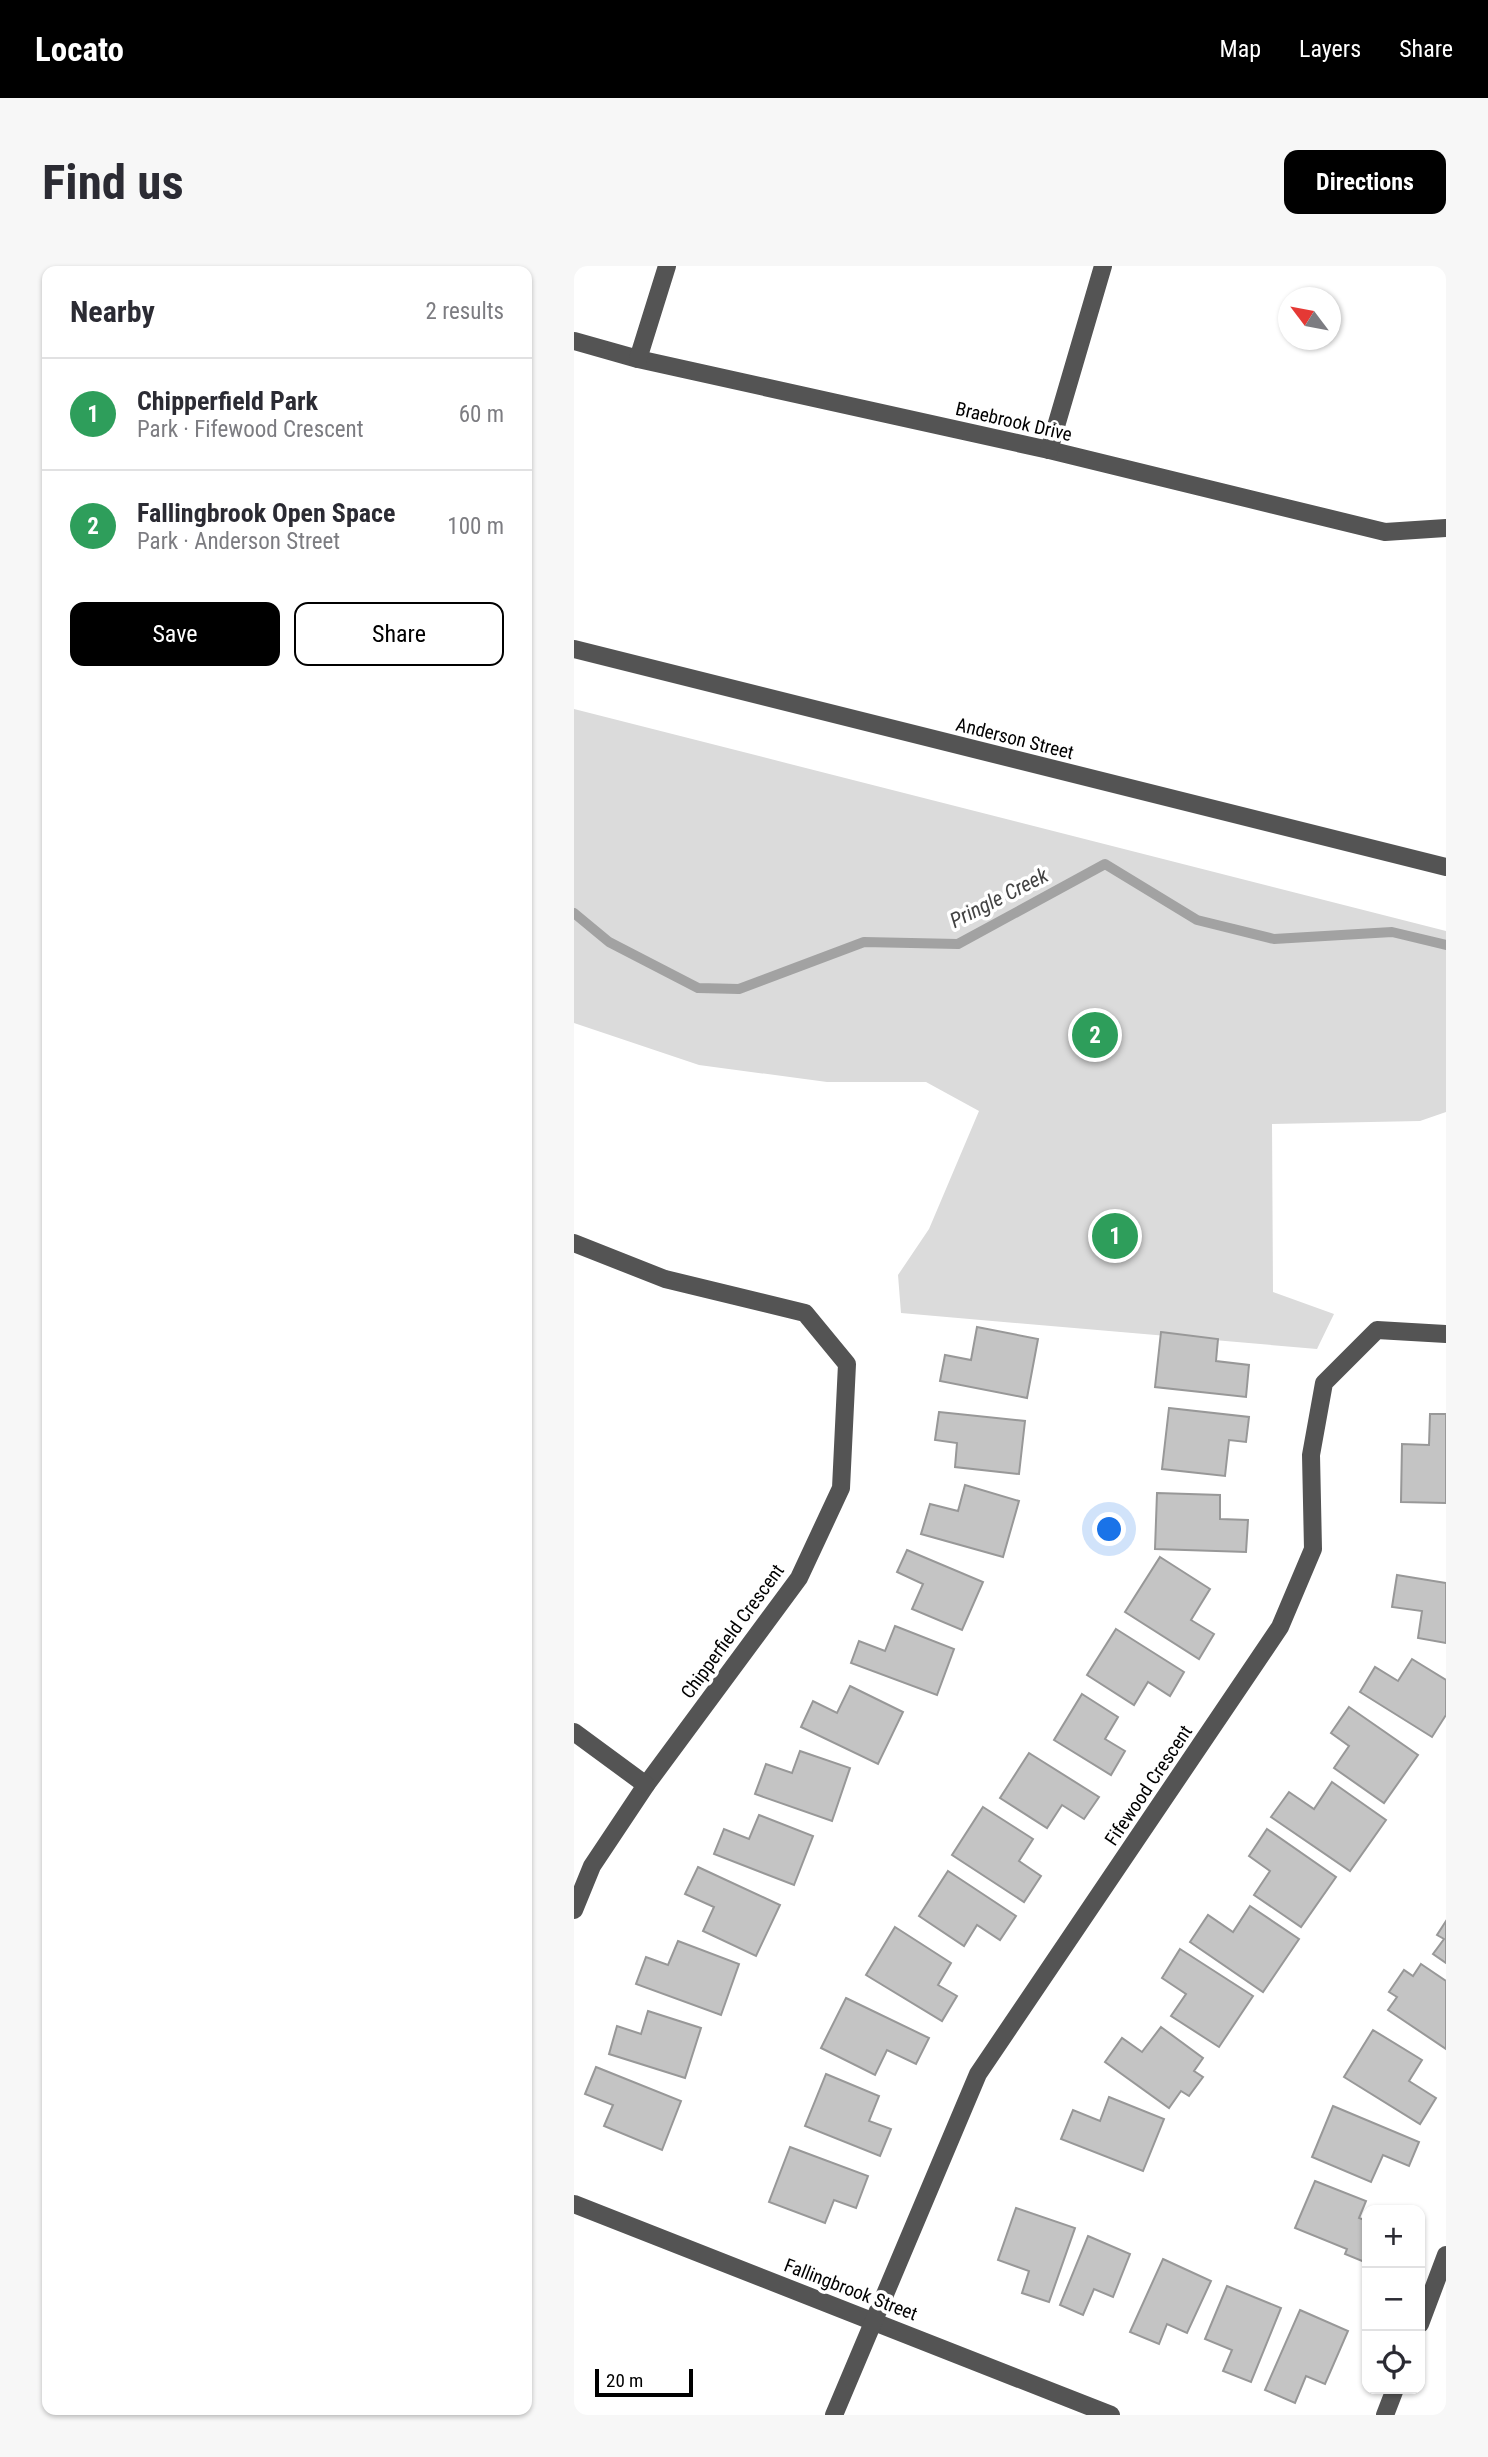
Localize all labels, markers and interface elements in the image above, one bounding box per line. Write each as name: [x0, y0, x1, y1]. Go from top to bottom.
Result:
text: Locato: [35, 30, 124, 69]
text: Map: [1220, 35, 1261, 63]
text: Layers: [1299, 35, 1361, 63]
text: Share: [1399, 35, 1453, 63]
button: Directions: [1284, 150, 1446, 214]
text: Find us: [42, 154, 184, 211]
north arrow: [1278, 287, 1341, 350]
text: Nearby: [70, 294, 155, 329]
text: 2 results: [426, 298, 504, 325]
text: Chipperfield Park: [137, 386, 318, 416]
street label: Braebrook Drive: [953, 397, 1074, 446]
text: 1: [87, 401, 99, 428]
text: 60 m: [459, 401, 504, 428]
text: Park · Fifewood Crescent: [137, 416, 364, 443]
text: Fallingbrook Open Space: [137, 498, 395, 528]
text: 2: [87, 513, 99, 540]
text: 100 m: [447, 513, 504, 540]
text: Park · Anderson Street: [137, 528, 340, 555]
button: Save: [70, 602, 280, 666]
button: Share: [294, 602, 504, 666]
street label: Anderson Street: [954, 713, 1076, 764]
water label: Pringle Creek: [946, 863, 1053, 933]
pin: 2: [1072, 1009, 1118, 1061]
pin: 1: [1092, 1210, 1138, 1262]
your location: [1092, 1512, 1126, 1546]
street label: Chipperfield Crescent: [676, 1560, 789, 1703]
street label: Fifewood Crescent: [1100, 1721, 1197, 1850]
map controls: [1362, 2205, 1425, 2394]
button: +: [1362, 2205, 1425, 2268]
street label: Fallingbrook Street: [781, 2253, 921, 2325]
button: −: [1362, 2268, 1425, 2331]
button: locate: [1362, 2331, 1425, 2394]
scale bar: [595, 2366, 693, 2398]
text: 20 m: [606, 2369, 643, 2392]

